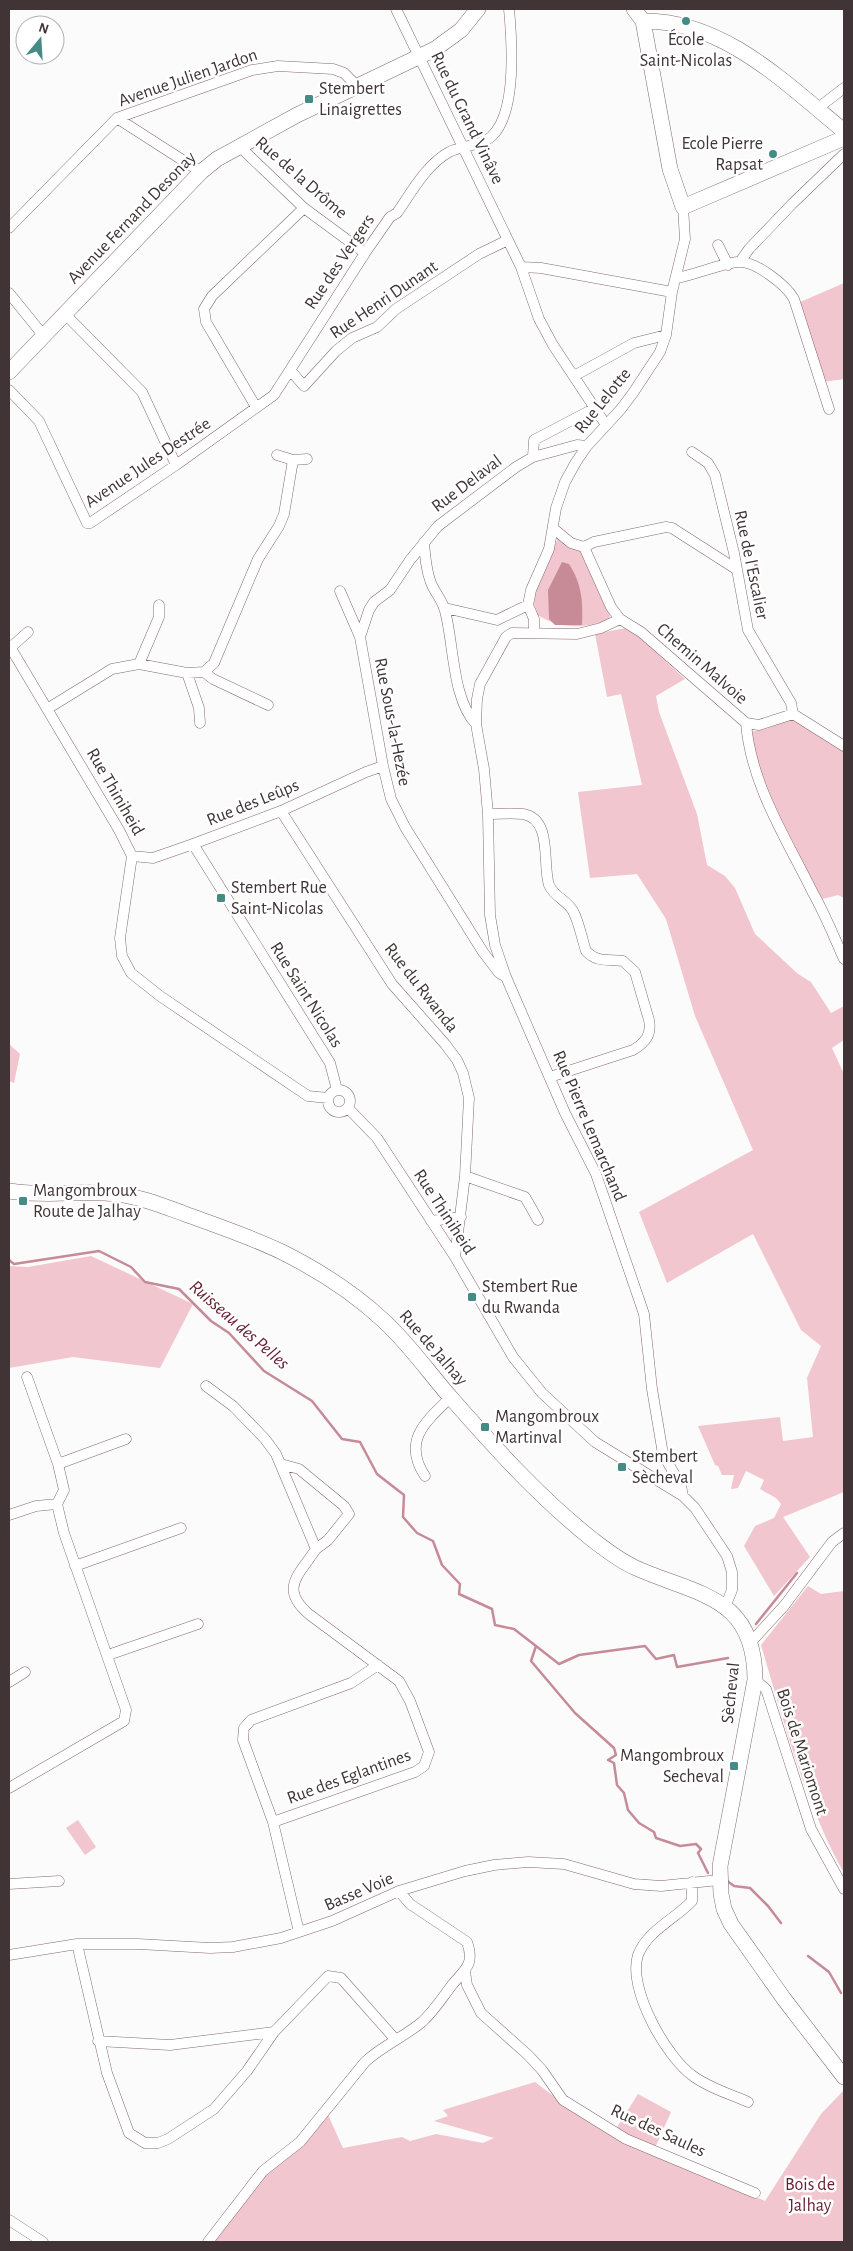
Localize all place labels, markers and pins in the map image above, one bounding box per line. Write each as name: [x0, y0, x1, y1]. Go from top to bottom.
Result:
marker: École Saint-Nicolas: [680, 15, 692, 27]
place label: École Saint-Nicolas: [640, 28, 732, 70]
place label: Stembert Linaigrettes: [319, 80, 402, 119]
marker: Stembert Linaigrettes: [303, 93, 315, 105]
place label: Ecole Pierre Rapsat: [681, 135, 763, 174]
marker: Ecole Pierre Rapsat: [767, 148, 779, 160]
place label: Stembert Rue Saint-Nicolas: [231, 879, 327, 918]
marker: Stembert Rue Saint-Nicolas: [215, 892, 227, 904]
place label: Mangombroux Route de Jalhay: [33, 1182, 141, 1221]
marker: Mangombroux Route de Jalhay: [17, 1195, 29, 1207]
place label: Stembert Rue du Rwanda: [482, 1278, 578, 1317]
marker: Stembert Rue du Rwanda: [466, 1291, 478, 1303]
place label: Mangombroux Martinval: [495, 1408, 599, 1447]
marker: Mangombroux Martinval: [479, 1421, 491, 1433]
place label: Stembert Sècheval: [632, 1448, 698, 1487]
marker: Stembert Sècheval: [616, 1461, 628, 1473]
place label: Mangombroux Secheval: [620, 1747, 724, 1786]
marker: Mangombroux Secheval: [728, 1760, 740, 1772]

